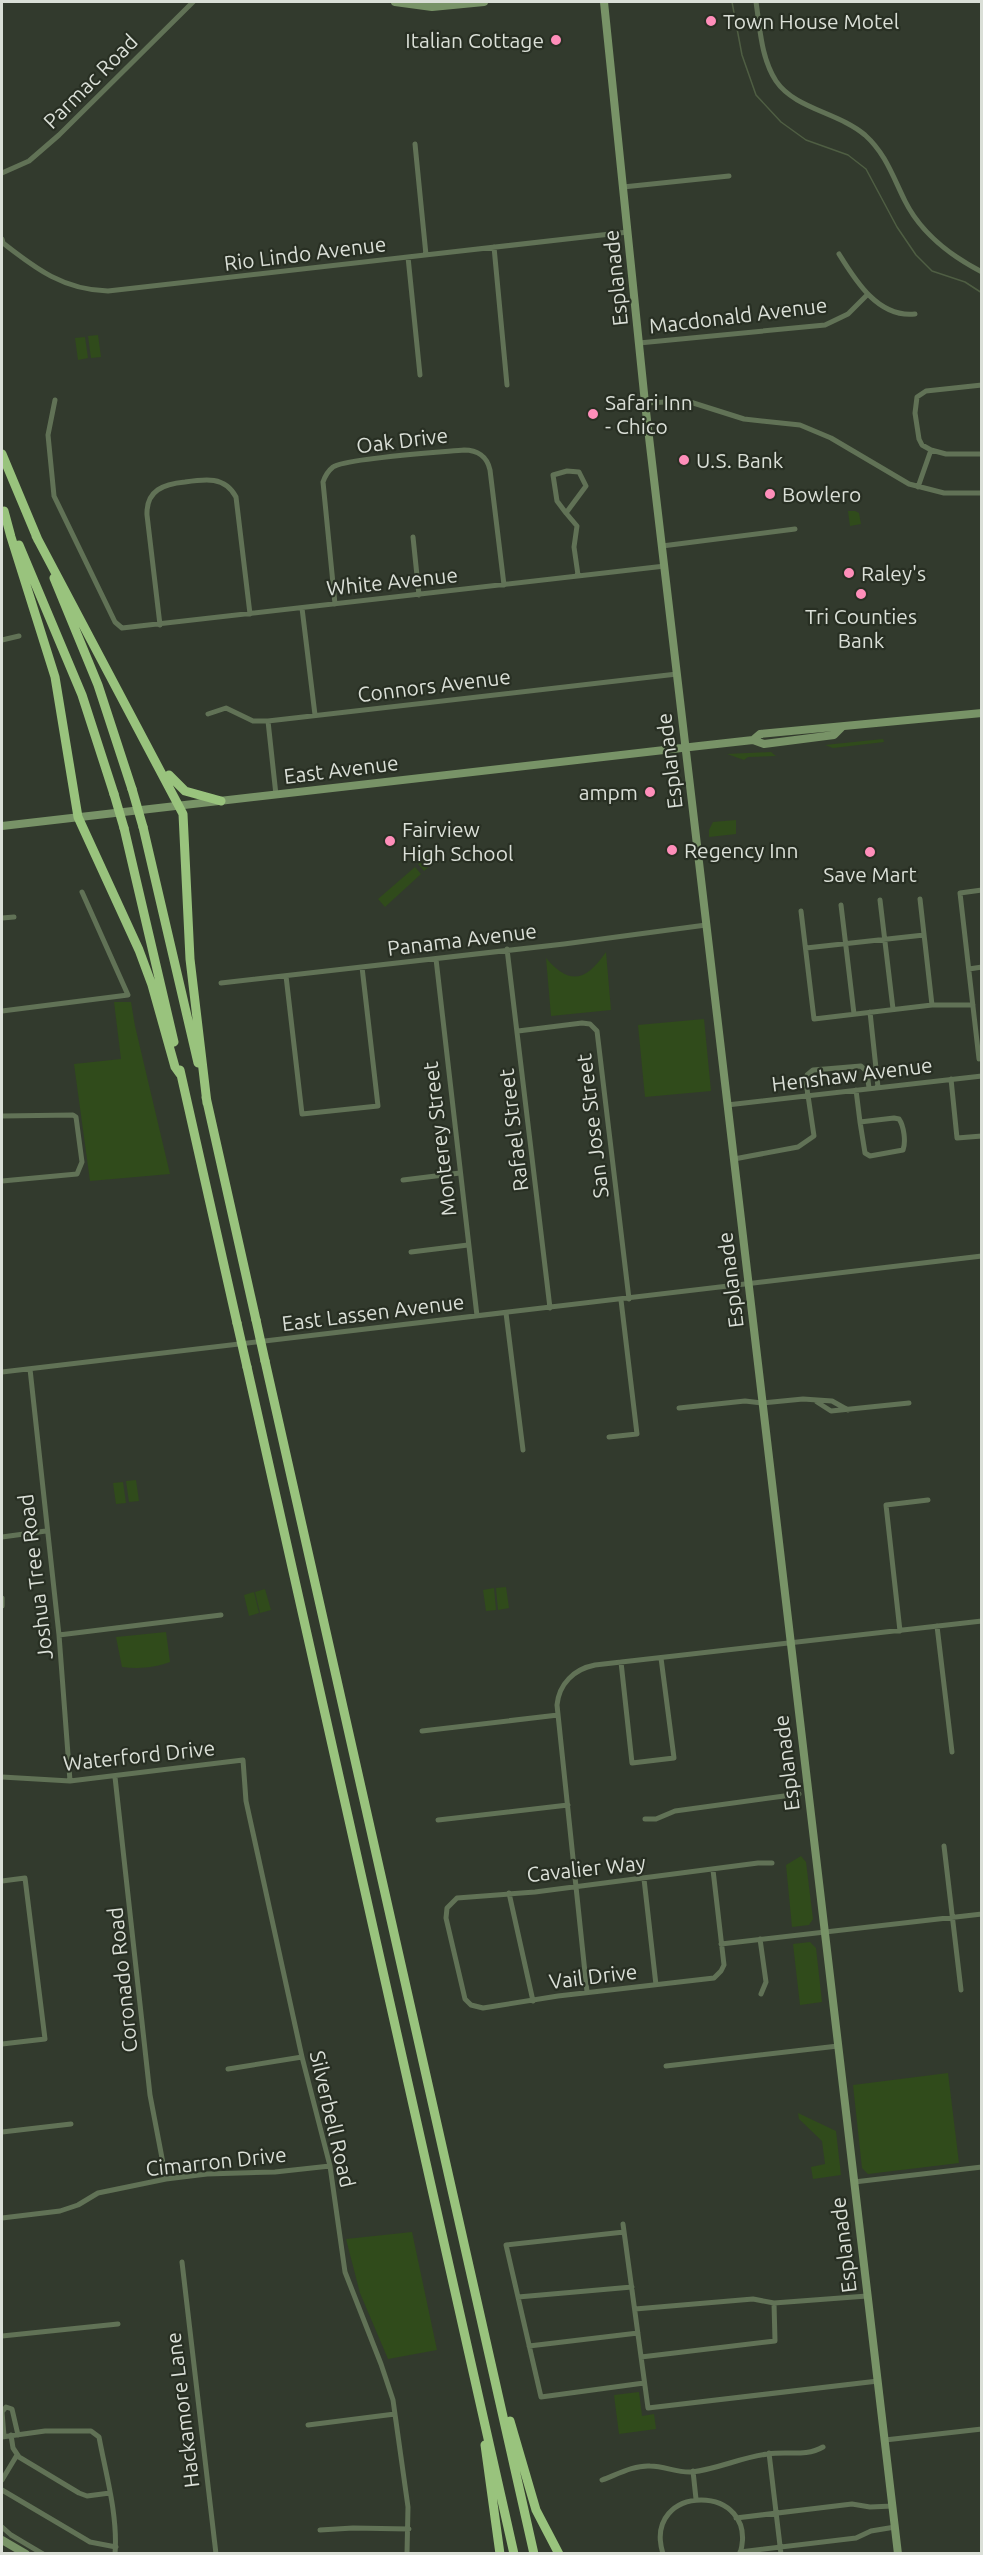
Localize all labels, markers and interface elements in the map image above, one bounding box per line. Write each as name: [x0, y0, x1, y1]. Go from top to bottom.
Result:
place label: Town House Motel: [723, 9, 899, 33]
marker: Town House Motel: [704, 14, 718, 28]
place label: Italian Cottage: [405, 28, 544, 52]
street label: Parmac Road: [38, 29, 142, 133]
marker: Italian Cottage: [549, 33, 563, 47]
street label: Esplanade: [598, 229, 632, 327]
street label: Rio Lindo Avenue: [223, 231, 387, 275]
street label: Macdonald Avenue: [647, 292, 829, 338]
place label: Safari Inn - Chico: [605, 390, 693, 438]
marker: Safari Inn - Chico: [586, 407, 600, 421]
street label: Oak Drive: [355, 422, 449, 458]
place label: U.S. Bank: [696, 448, 784, 472]
marker: U.S. Bank: [677, 453, 691, 467]
place label: Bowlero: [782, 482, 861, 506]
marker: Bowlero: [763, 487, 777, 501]
place label: Raley's: [861, 561, 926, 585]
street label: White Avenue: [325, 562, 459, 600]
marker: Raley's: [842, 566, 856, 580]
marker: Tri Counties Bank: [854, 587, 868, 601]
place label: Tri Counties Bank: [805, 604, 917, 652]
street label: Connors Avenue: [356, 664, 512, 706]
street label: Esplanade: [651, 712, 687, 810]
street label: East Avenue: [282, 750, 400, 788]
place label: ampm: [579, 780, 638, 804]
marker: ampm: [643, 785, 657, 799]
place label: Fairview High School: [402, 817, 513, 865]
marker: Fairview High School: [383, 834, 397, 848]
place label: Regency Inn: [684, 838, 799, 862]
marker: Regency Inn: [665, 843, 679, 857]
marker: Save Mart: [863, 845, 877, 859]
place label: Save Mart: [823, 862, 917, 886]
street label: Panama Avenue: [386, 918, 538, 960]
street label: San Jose Street: [571, 1052, 613, 1200]
street label: Henshaw Avenue: [770, 1052, 934, 1096]
street label: Monterey Street: [418, 1060, 460, 1218]
street label: Rafael Street: [494, 1067, 532, 1193]
street label: Esplanade: [712, 1231, 748, 1329]
street label: East Lassen Avenue: [280, 1289, 466, 1335]
street label: Joshua Tree Road: [13, 1493, 57, 1661]
street label: Esplanade: [768, 1714, 804, 1812]
street label: Waterford Drive: [62, 1735, 216, 1775]
street label: Cavalier Way: [525, 1850, 647, 1886]
street label: Coronado Road: [102, 1906, 142, 2054]
street label: Vail Drive: [547, 1959, 639, 1993]
street label: Silverbell Road: [306, 2048, 360, 2190]
street label: Cimarron Drive: [144, 2142, 288, 2180]
street label: Esplanade: [825, 2196, 861, 2294]
street label: Hackamore Lane: [161, 2331, 203, 2489]

